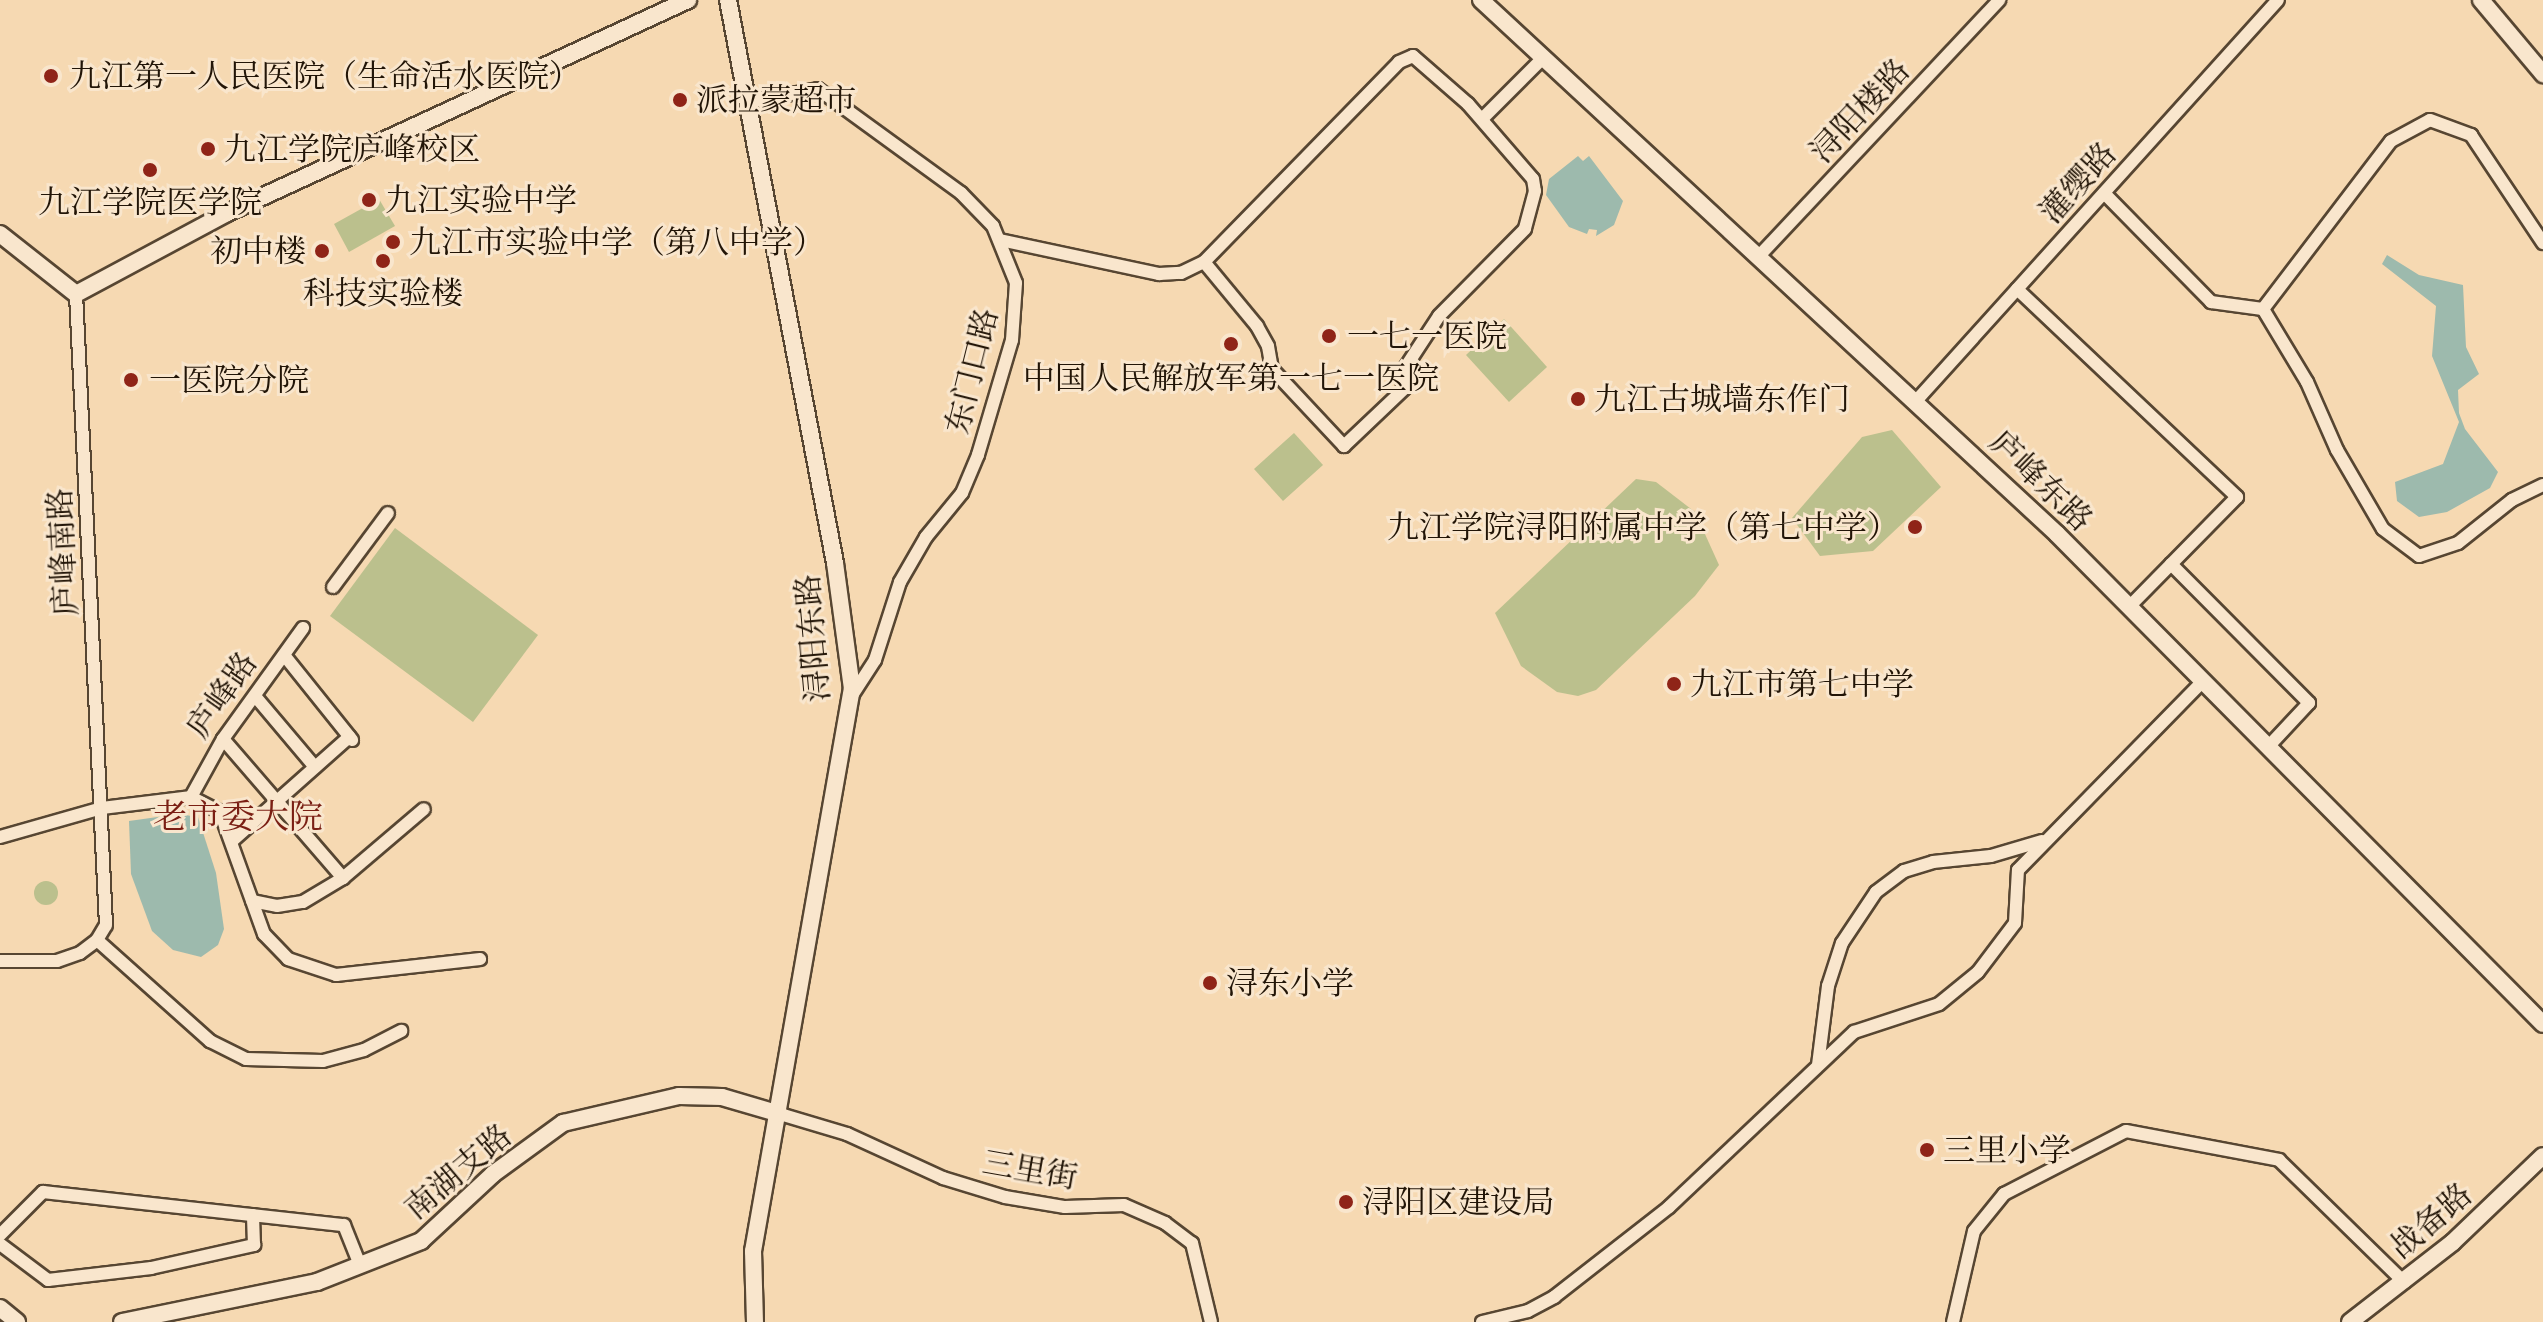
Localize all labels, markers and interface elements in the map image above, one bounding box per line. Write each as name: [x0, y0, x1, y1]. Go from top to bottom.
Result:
street label: 浔阳楼路: [1802, 51, 1918, 171]
place label: 九江第一人民医院（生命活水医院）: [69, 57, 581, 95]
marker: 九江第一人民医院（生命活水医院）: [40, 65, 62, 87]
place label: 派拉蒙超市: [696, 81, 856, 119]
marker: 派拉蒙超市: [671, 91, 689, 109]
place label: 九江学院庐峰校区: [224, 130, 480, 168]
street label: 灌缨路: [2032, 134, 2124, 232]
marker: 九江学院庐峰校区: [199, 140, 217, 158]
marker: 九江学院医学院: [141, 161, 159, 179]
place label: 九江实验中学: [385, 181, 577, 219]
place label: 九江学院医学院: [38, 183, 262, 221]
marker: 九江实验中学: [360, 191, 378, 209]
place label: 九江市实验中学（第八中学）: [409, 223, 825, 261]
place label: 初中楼: [210, 232, 306, 270]
marker: 九江市实验中学（第八中学）: [384, 233, 402, 251]
marker: 初中楼: [313, 242, 331, 260]
marker: 科技实验楼: [374, 252, 392, 270]
place label: 科技实验楼: [303, 274, 463, 312]
street label: 东门口路: [938, 304, 1006, 438]
place label: 一七一医院: [1347, 317, 1507, 355]
marker: 一七一医院: [1318, 325, 1340, 347]
marker: 中国人民解放军第一七一医院: [1220, 333, 1242, 355]
place label: 中国人民解放军第一七一医院: [1023, 359, 1439, 397]
place label: 一医院分院: [149, 361, 309, 399]
marker: 一医院分院: [120, 369, 142, 391]
place label: 九江古城墙东作门: [1594, 380, 1850, 418]
marker: 九江古城墙东作门: [1569, 390, 1587, 408]
street label: 庐峰东路: [1982, 423, 2100, 539]
street label: 庐峰南路: [40, 487, 86, 617]
place label: 九江学院浔阳附属中学（第七中学）: [1387, 508, 1899, 546]
marker: 九江学院浔阳附属中学（第七中学）: [1906, 518, 1924, 536]
street label: 浔阳东路: [788, 573, 838, 703]
street label: 庐峰路: [179, 645, 265, 745]
place label: 九江市第七中学: [1690, 665, 1914, 703]
marker: 九江市第七中学: [1665, 675, 1683, 693]
district label: 老市委大院: [153, 797, 323, 837]
place label: 浔东小学: [1226, 964, 1354, 1002]
marker: 浔东小学: [1201, 974, 1219, 992]
street label: 南湖支路: [397, 1116, 519, 1228]
place label: 三里小学: [1943, 1131, 2071, 1169]
marker: 三里小学: [1918, 1141, 1936, 1159]
street label: 三里街: [979, 1143, 1081, 1197]
street label: 战备路: [2382, 1175, 2480, 1267]
place label: 浔阳区建设局: [1362, 1183, 1554, 1221]
marker: 浔阳区建设局: [1337, 1193, 1355, 1211]

